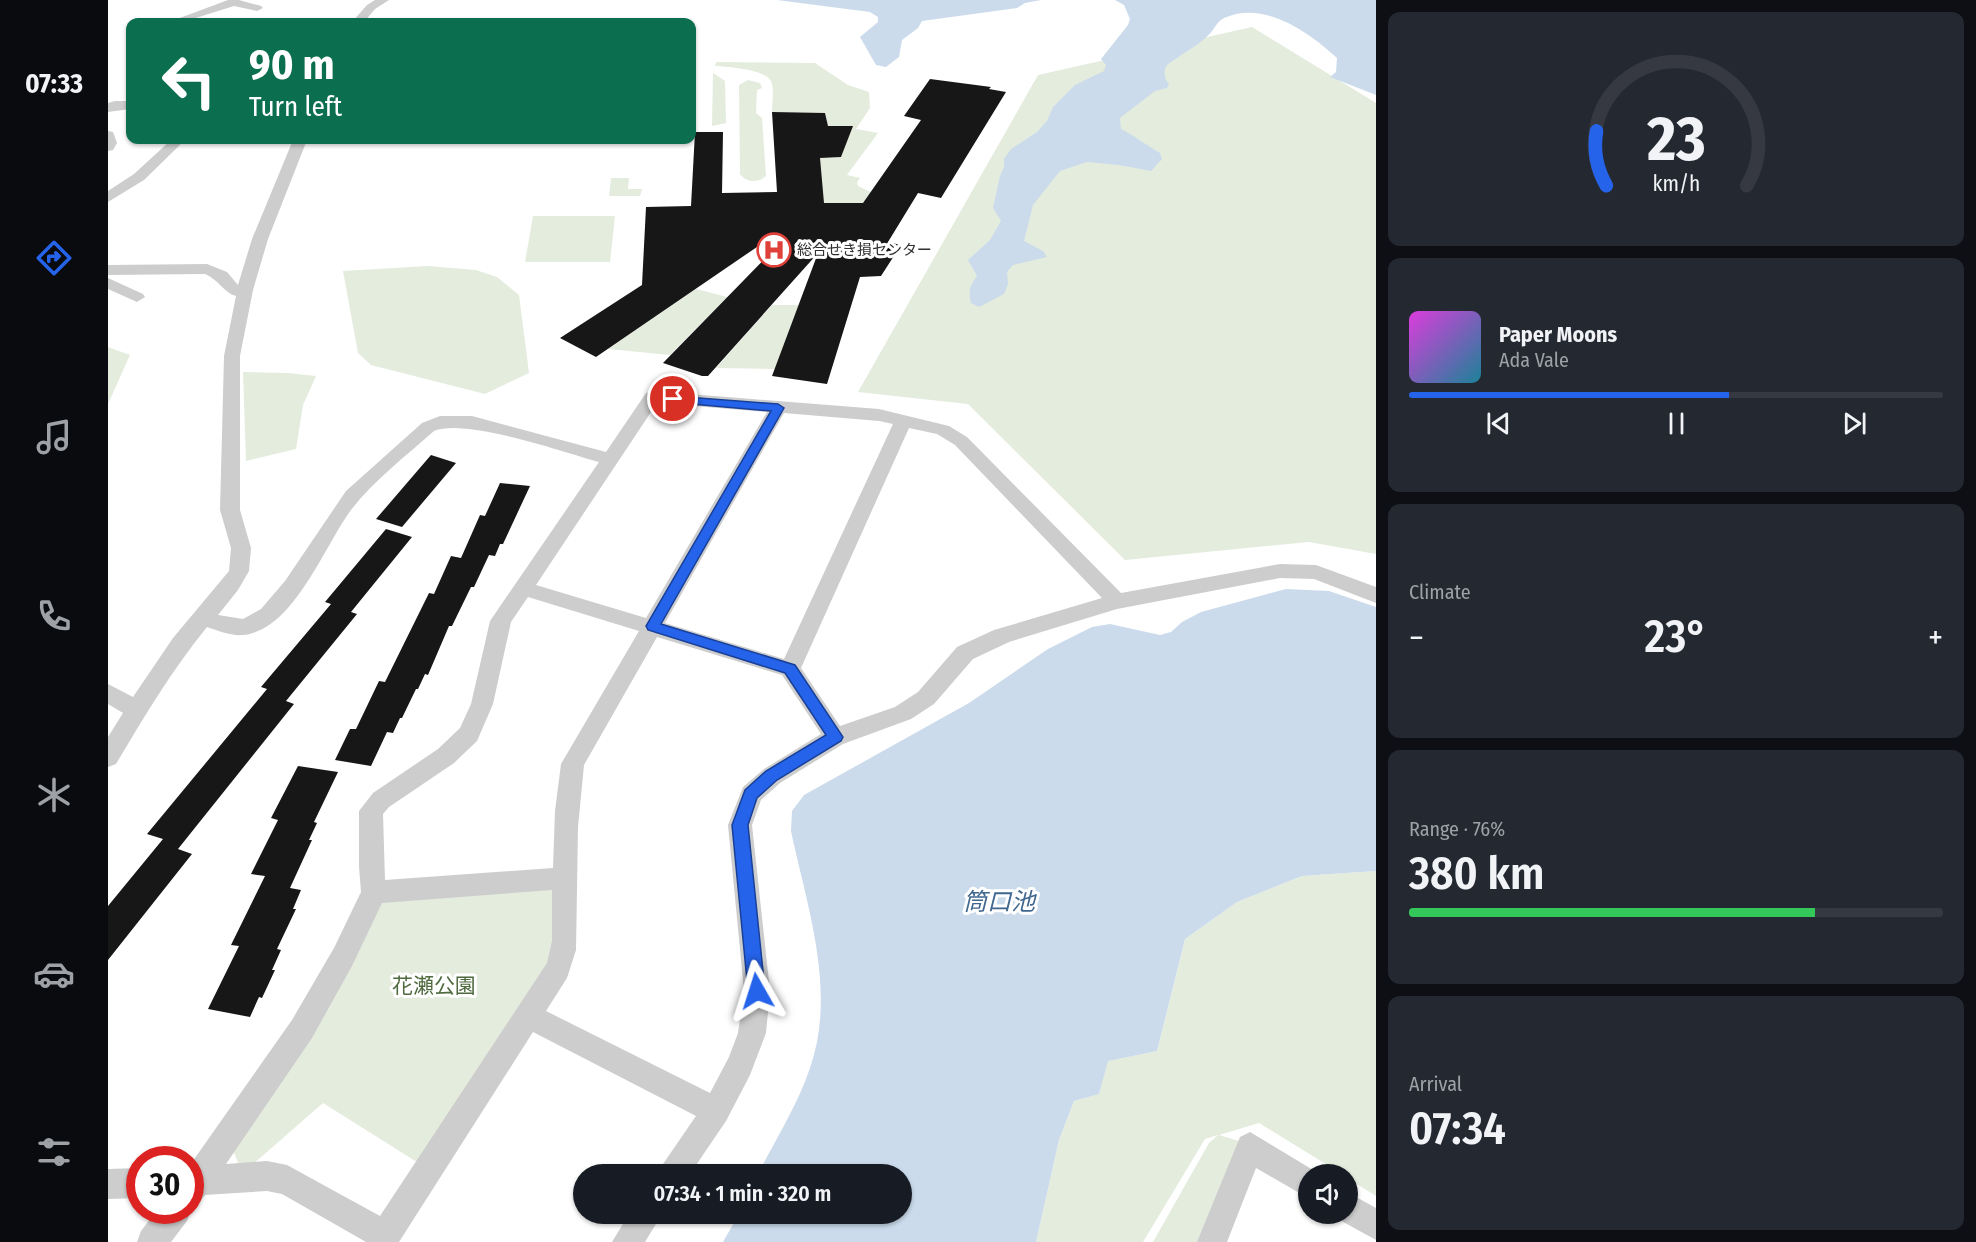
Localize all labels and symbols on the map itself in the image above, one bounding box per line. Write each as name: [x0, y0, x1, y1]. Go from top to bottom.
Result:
hospital icon: 総合せき損センター: [756, 232, 792, 268]
place label: 総合せき損センター: [797, 241, 932, 259]
pin: [647, 373, 698, 424]
water label: 筒口池: [963, 888, 1037, 916]
position arrow: [725, 959, 789, 1023]
park label: 花瀬公園: [392, 973, 476, 999]
speed limit sign: 30: [126, 1146, 204, 1224]

